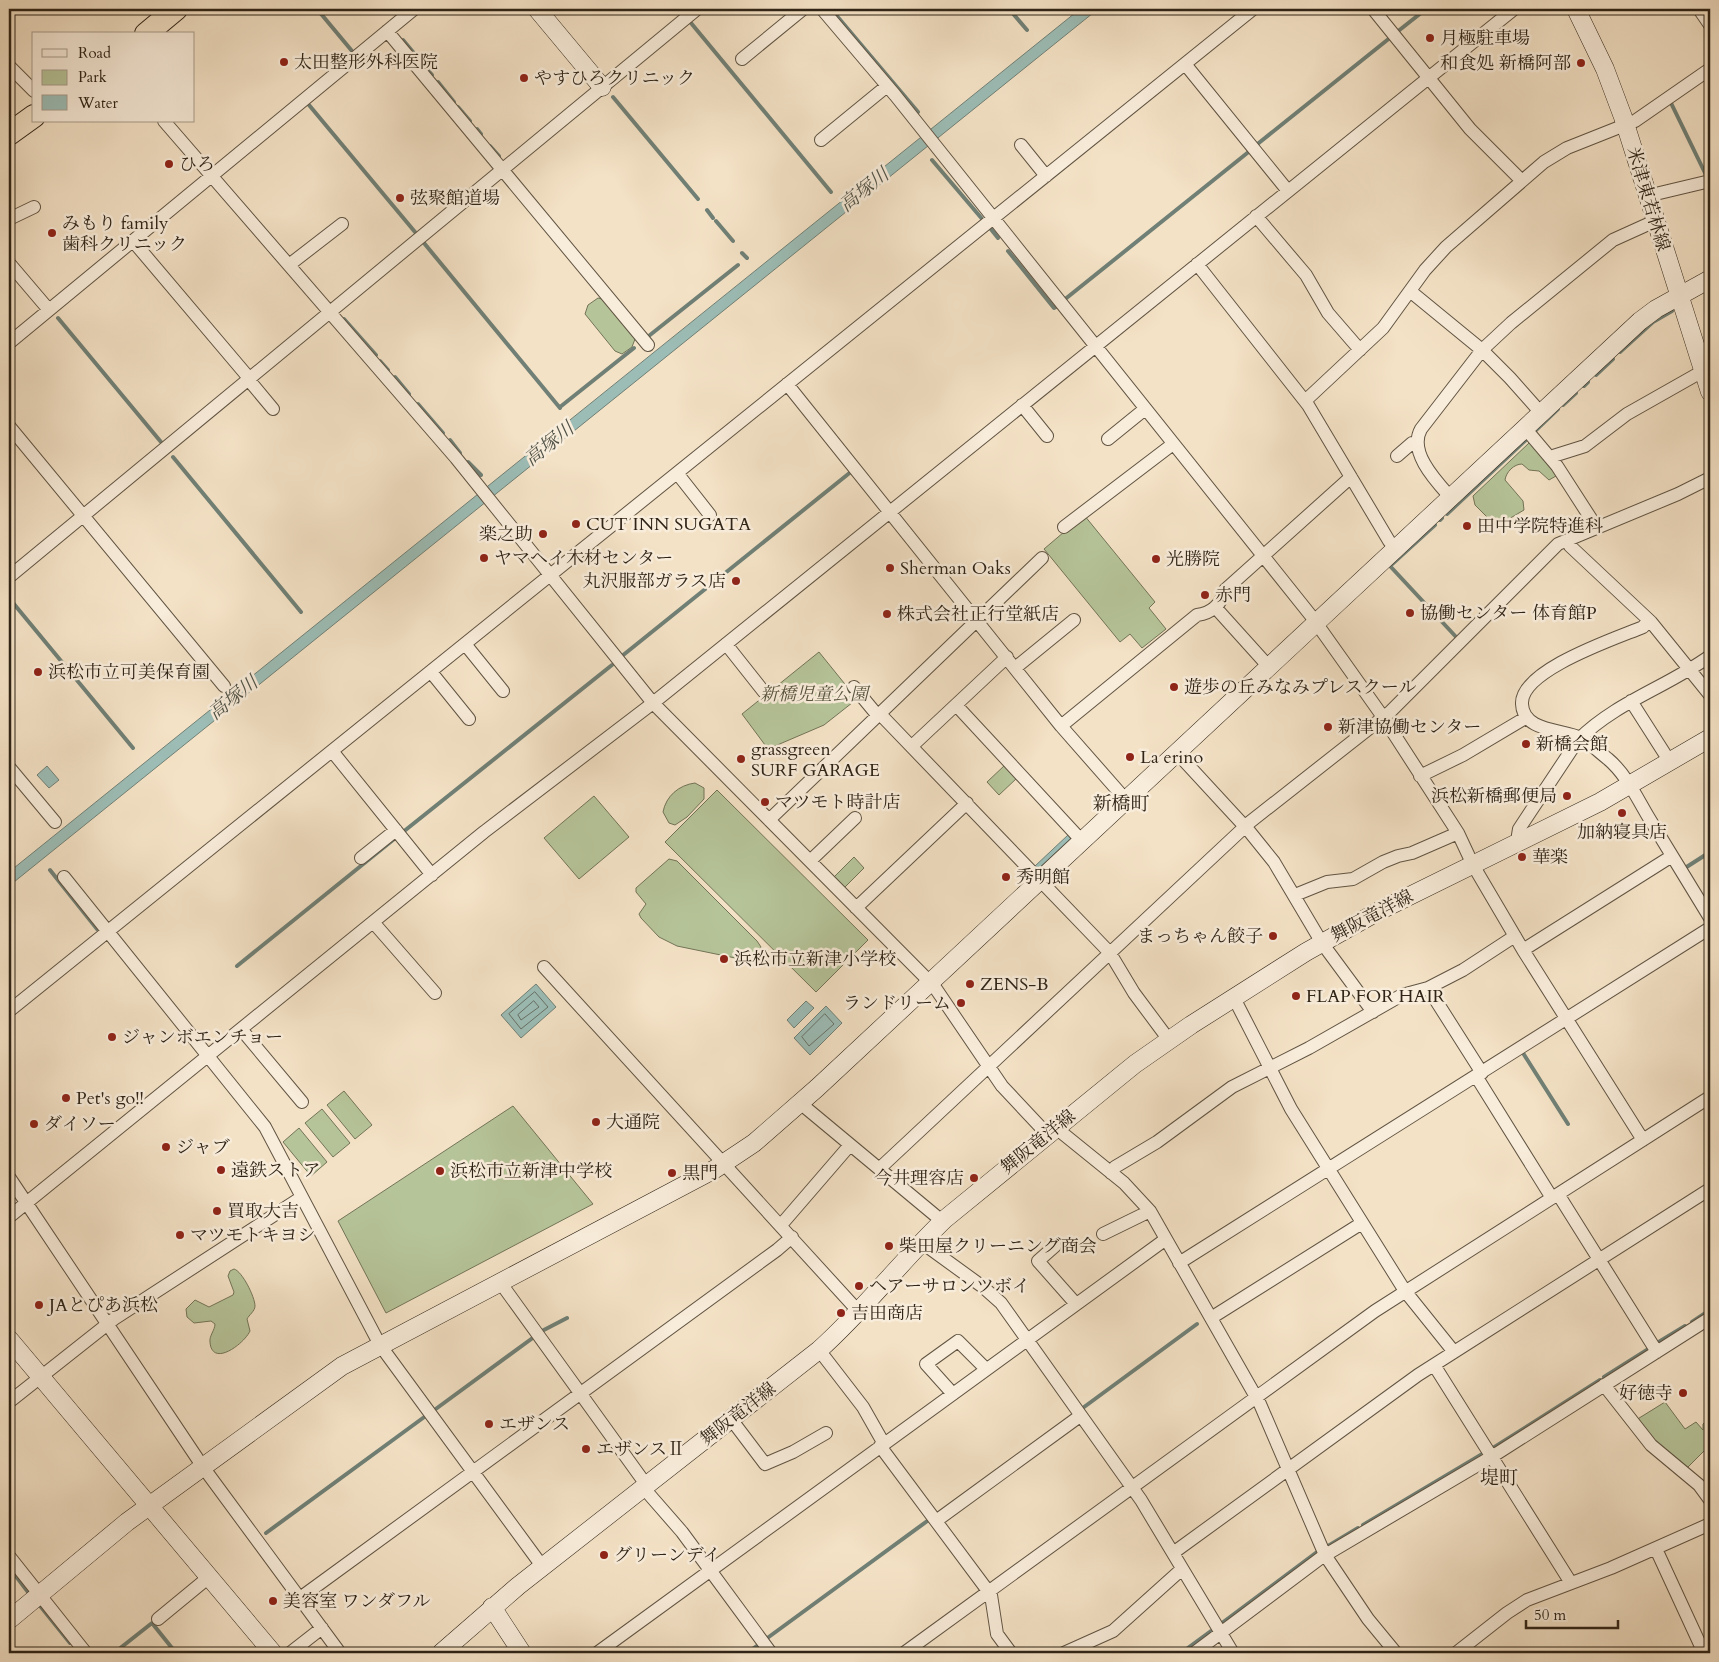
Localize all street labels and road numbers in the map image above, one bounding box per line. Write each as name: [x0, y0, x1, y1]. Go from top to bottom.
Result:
street label: 米津東若林線: [1620, 144, 1676, 254]
street label: 舞阪竜洋線: [1326, 884, 1418, 948]
street label: 舞阪竜洋線: [995, 1104, 1081, 1180]
street label: 舞阪竜洋線: [695, 1376, 781, 1452]

